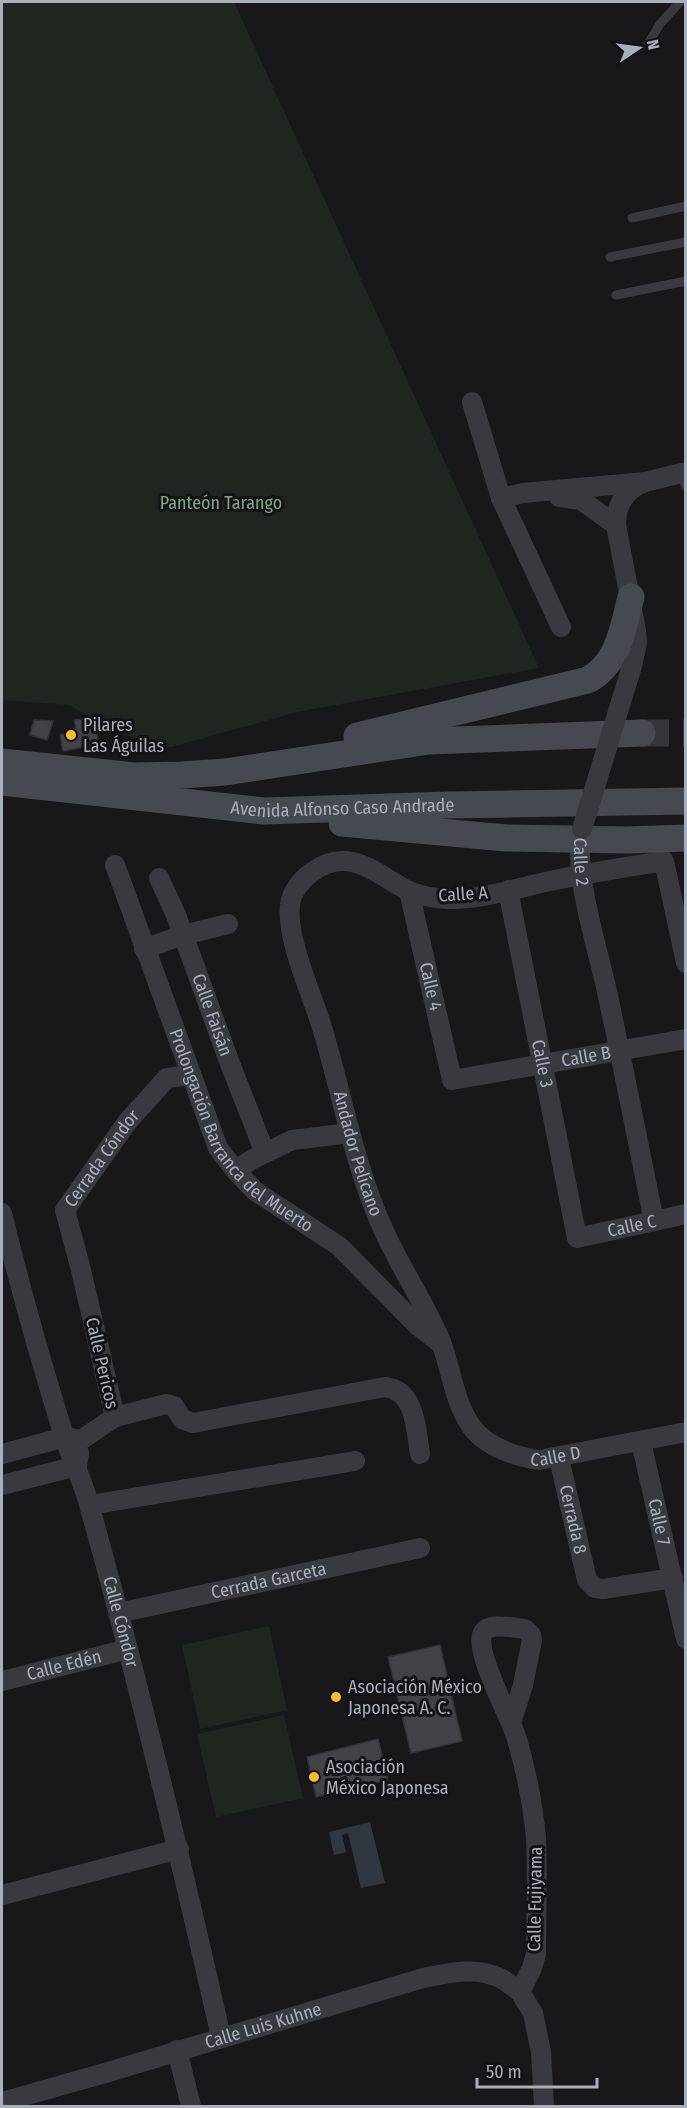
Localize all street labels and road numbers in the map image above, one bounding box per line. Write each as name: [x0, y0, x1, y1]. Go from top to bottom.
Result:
street label: Avenida Alfonso Caso Andrade: [229, 794, 454, 822]
street label: Calle 2: [569, 837, 594, 887]
street label: Calle A: [437, 881, 489, 907]
street label: Calle 4: [415, 960, 447, 1013]
street label: Calle Faisán: [187, 971, 237, 1059]
street label: Prolongación Barranca del Muerto: [164, 1026, 317, 1237]
street label: Calle 3: [527, 1038, 558, 1089]
street label: Calle B: [560, 1041, 613, 1072]
street label: Andador Pelícano: [329, 1089, 387, 1219]
street label: Cerrada Cóndor: [60, 1104, 144, 1211]
street label: Calle C: [605, 1210, 658, 1242]
street label: Calle Pericos: [81, 1315, 123, 1411]
street label: Calle D: [529, 1441, 582, 1471]
street label: Cerrada 8: [555, 1483, 592, 1556]
street label: Calle 7: [643, 1496, 675, 1548]
street label: Cerrada Garceta: [209, 1557, 328, 1604]
street label: Calle Cóndor: [98, 1574, 143, 1670]
street label: Calle Edén: [24, 1645, 104, 1685]
street label: Calle Fujiyama: [523, 1846, 547, 1952]
street label: Calle Luis Kuhne: [202, 1998, 324, 2054]

